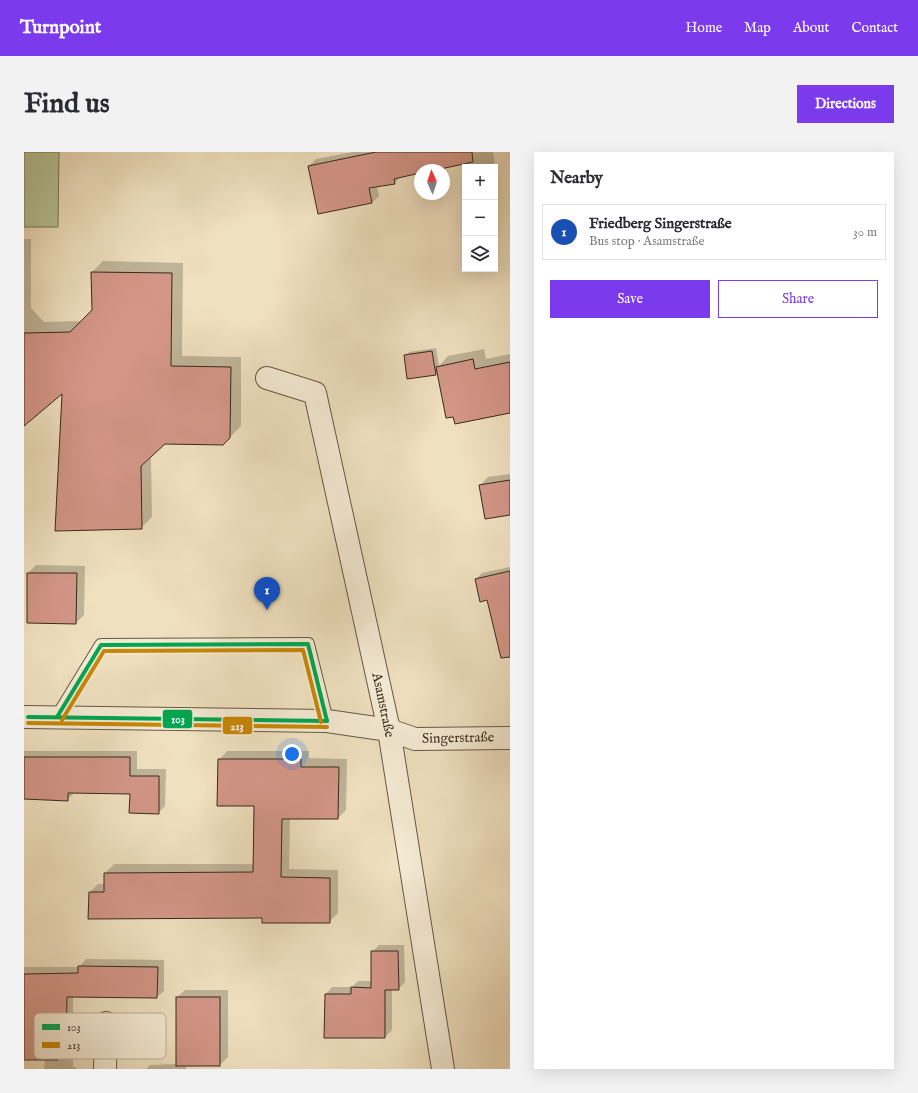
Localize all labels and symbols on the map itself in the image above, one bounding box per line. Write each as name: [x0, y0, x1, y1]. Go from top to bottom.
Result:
north arrow: [414, 164, 450, 200]
pin: 1: [254, 577, 280, 610]
street label: Asamstraße: [367, 670, 399, 740]
line badge: 103: [162, 709, 193, 729]
text: 103: [171, 713, 185, 727]
line badge: 213: [222, 716, 253, 735]
text: 213: [230, 720, 244, 734]
street label: Singerstraße: [422, 728, 495, 748]
your location: [282, 744, 302, 764]
legend: [34, 1013, 166, 1059]
text: 103: [67, 1021, 81, 1035]
text: 213: [67, 1039, 80, 1053]

